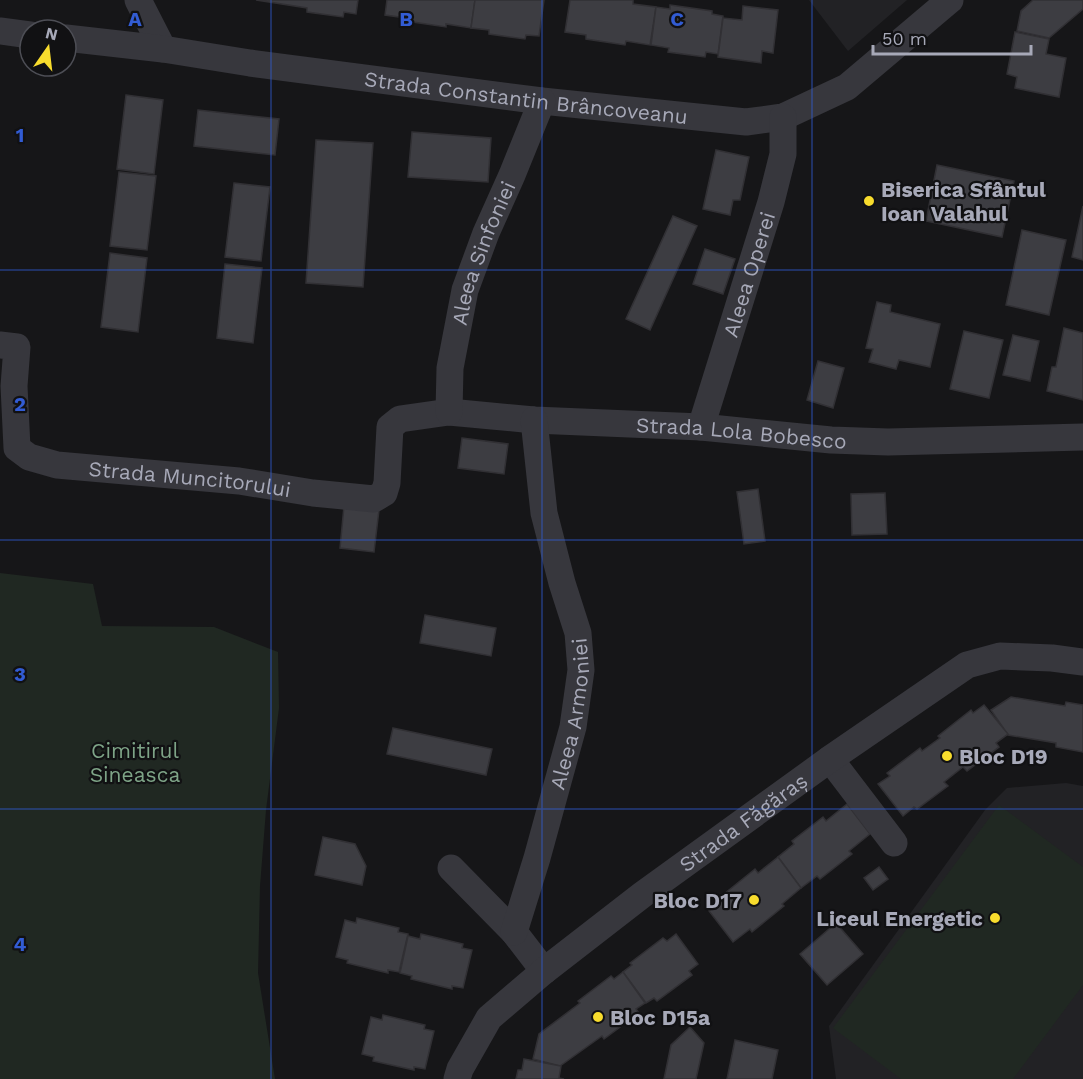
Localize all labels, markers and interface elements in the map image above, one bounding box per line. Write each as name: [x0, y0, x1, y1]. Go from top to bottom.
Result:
text: A: [128, 7, 142, 31]
text: B: [399, 7, 413, 31]
text: C: [670, 7, 684, 31]
north arrow: [18, 18, 78, 78]
scale bar: [873, 18, 1030, 56]
text: N: [43, 23, 60, 45]
text: 50 m: [882, 28, 927, 49]
street label: Strada Constantin Brâncoveanu: [363, 66, 689, 128]
text: 1: [16, 123, 24, 147]
street label: Aleea Sinfoniei: [446, 177, 520, 327]
place label: Biserica Sfântul Ioan Valahul: [881, 177, 1046, 226]
marker: Biserica Sfântul Ioan Valahul: [862, 194, 876, 208]
street label: Aleea Operei: [717, 208, 780, 340]
text: 2: [14, 392, 26, 416]
street label: Strada Lola Bobesco: [636, 412, 847, 453]
street label: Strada Muncitorului: [88, 455, 293, 502]
street label: Aleea Armoniei: [544, 637, 594, 792]
text: 3: [14, 662, 26, 686]
park label: Cimitirul Sineasca: [90, 738, 180, 787]
place label: Bloc D19: [959, 744, 1048, 769]
marker: Bloc D19: [940, 749, 954, 763]
street label: Strada Făgăraș: [674, 767, 812, 877]
place label: Bloc D17: [653, 888, 742, 913]
marker: Bloc D17: [747, 893, 761, 907]
place label: Liceul Energetic: [816, 906, 983, 931]
marker: Liceul Energetic: [988, 911, 1002, 925]
text: 4: [14, 932, 27, 956]
place label: Bloc D15a: [610, 1005, 711, 1030]
marker: Bloc D15a: [591, 1010, 605, 1024]

